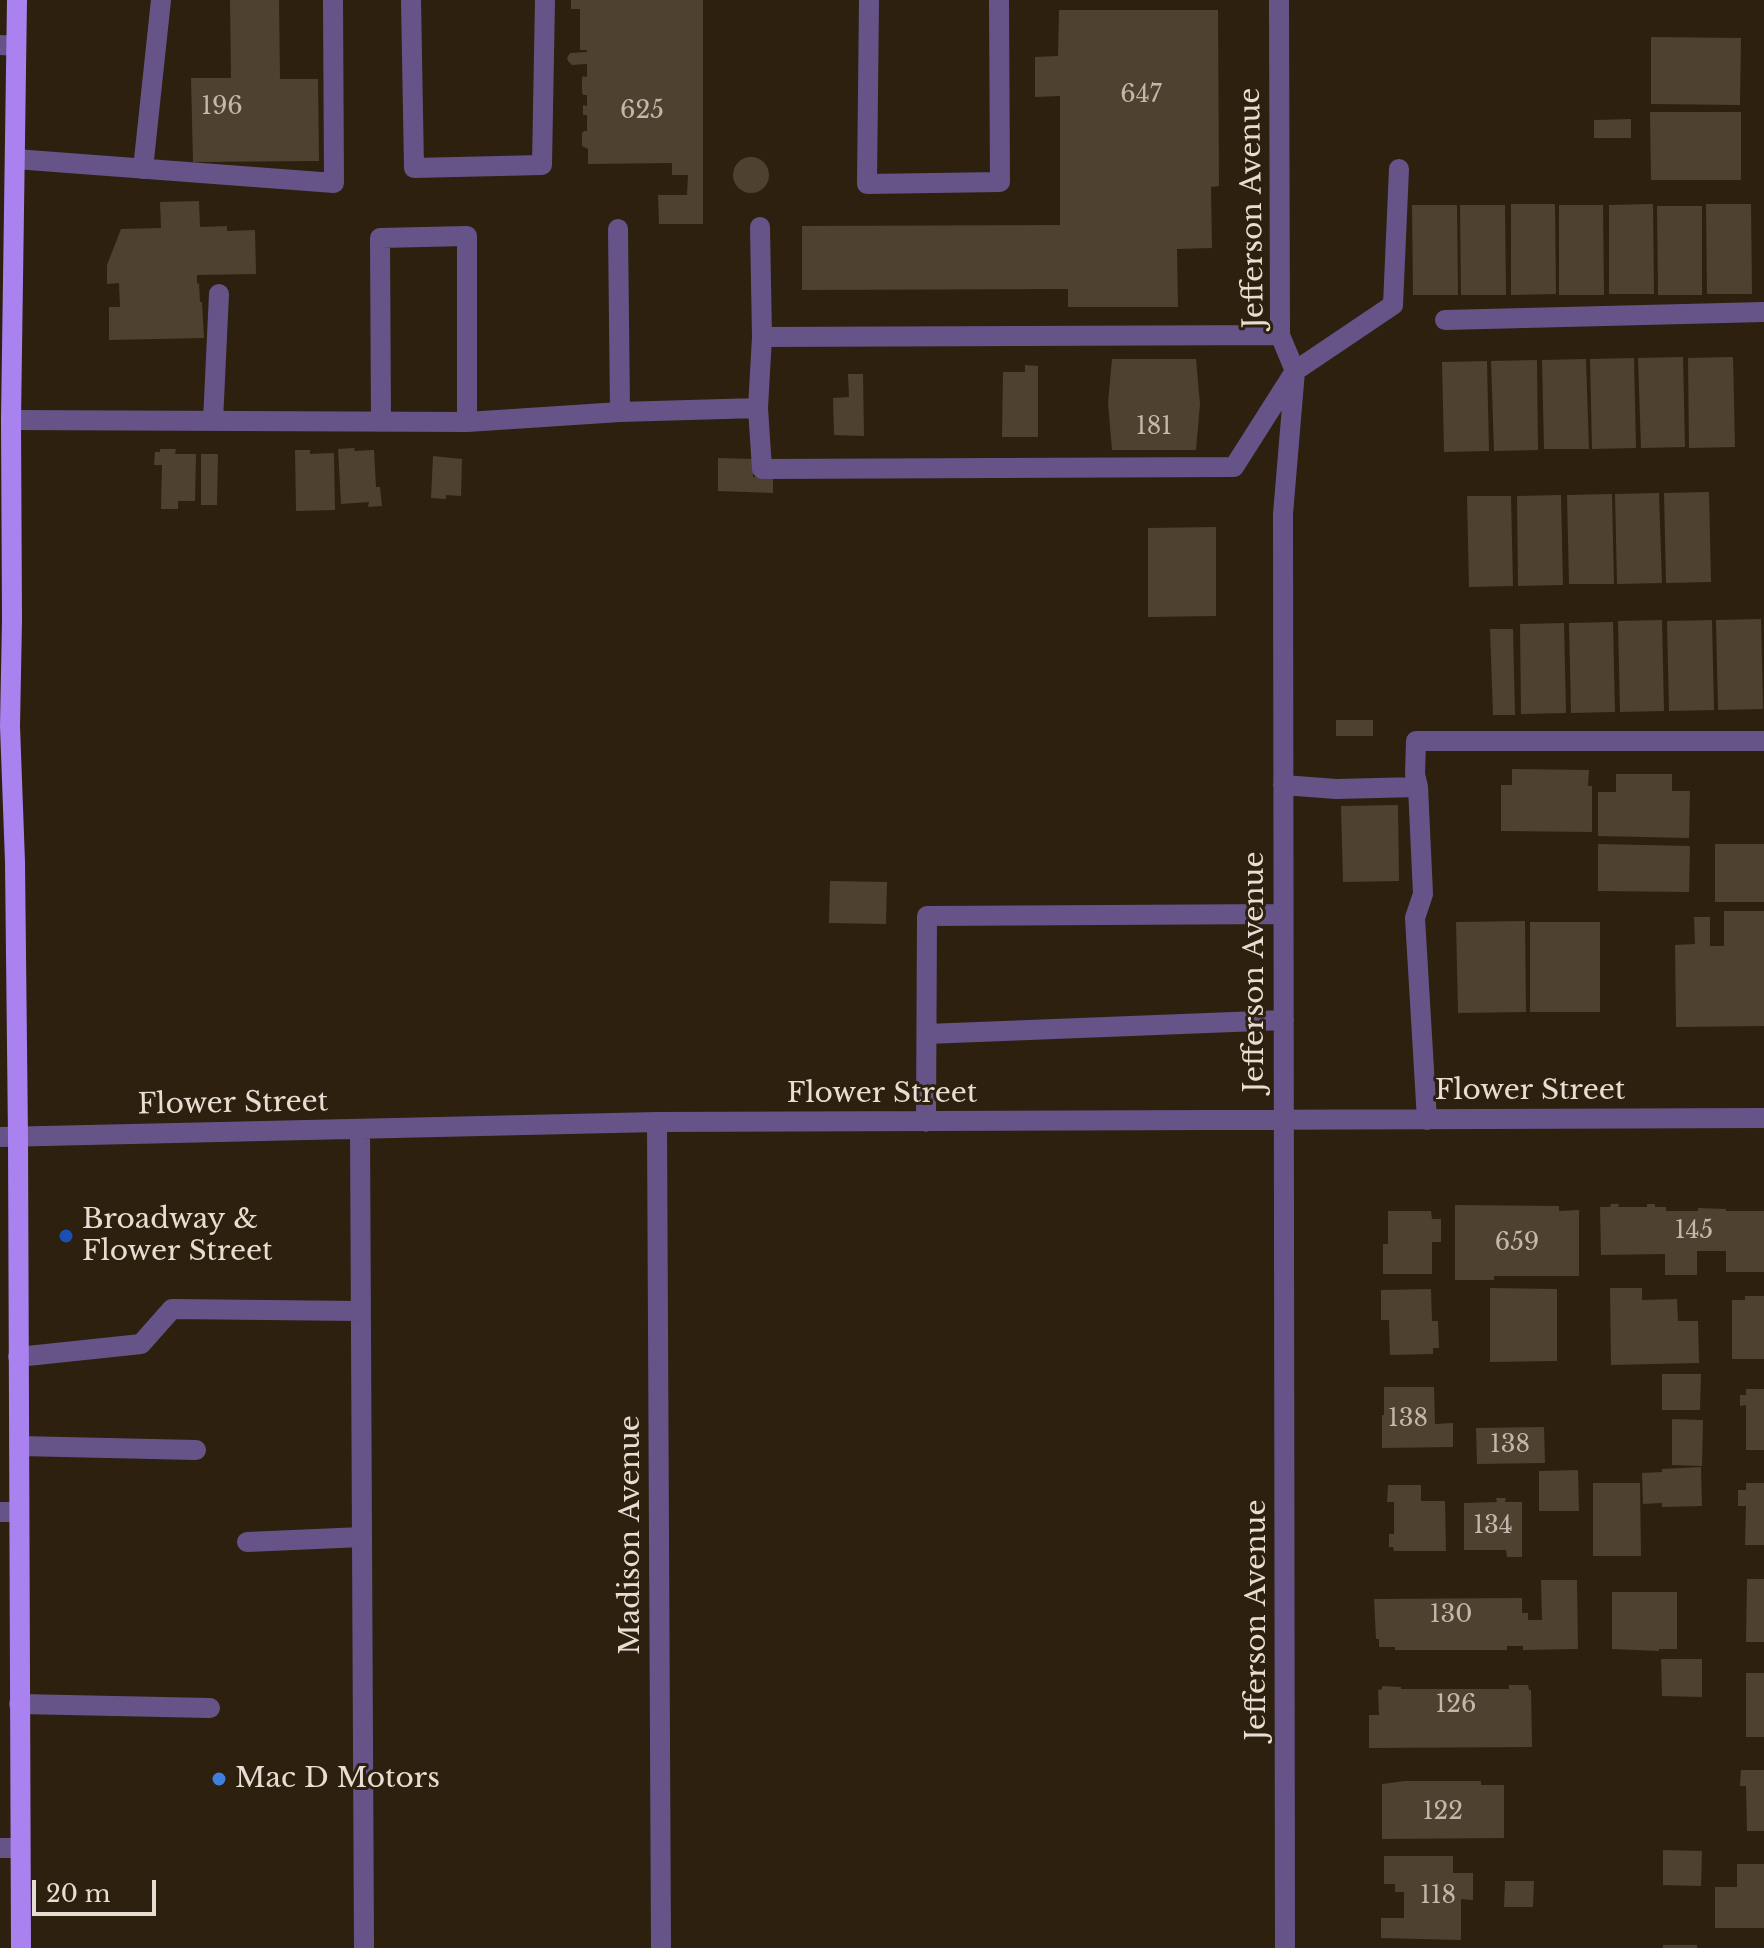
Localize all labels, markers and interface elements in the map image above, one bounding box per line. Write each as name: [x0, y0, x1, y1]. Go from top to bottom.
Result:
house number: 647: [1120, 81, 1162, 109]
street label: Jefferson Avenue: [1234, 87, 1272, 329]
house number: 196: [201, 93, 243, 121]
house number: 625: [620, 97, 664, 125]
house number: 181: [1136, 413, 1172, 441]
street label: Jefferson Avenue: [1238, 852, 1272, 1092]
street label: Flower Street: [1435, 1074, 1625, 1108]
street label: Flower Street: [787, 1077, 977, 1111]
street label: Flower Street: [137, 1086, 329, 1122]
place label: Broadway & Flower Street: [82, 1203, 273, 1269]
house number: 145: [1675, 1217, 1713, 1245]
marker: Broadway & Flower Street: [57, 1227, 75, 1245]
house number: 659: [1495, 1229, 1539, 1257]
house number: 138: [1388, 1405, 1428, 1433]
street label: Madison Avenue: [614, 1415, 648, 1655]
house number: 138: [1490, 1431, 1530, 1459]
street label: Jefferson Avenue: [1240, 1500, 1274, 1740]
house number: 134: [1473, 1512, 1513, 1540]
house number: 130: [1430, 1601, 1472, 1629]
house number: 126: [1436, 1691, 1476, 1719]
place label: Mac D Motors: [235, 1762, 440, 1796]
marker: Mac D Motors: [210, 1770, 228, 1788]
house number: 122: [1423, 1798, 1463, 1826]
scale bar: [36, 1864, 160, 1914]
text: 20 m: [46, 1879, 111, 1908]
house number: 118: [1420, 1882, 1456, 1910]

